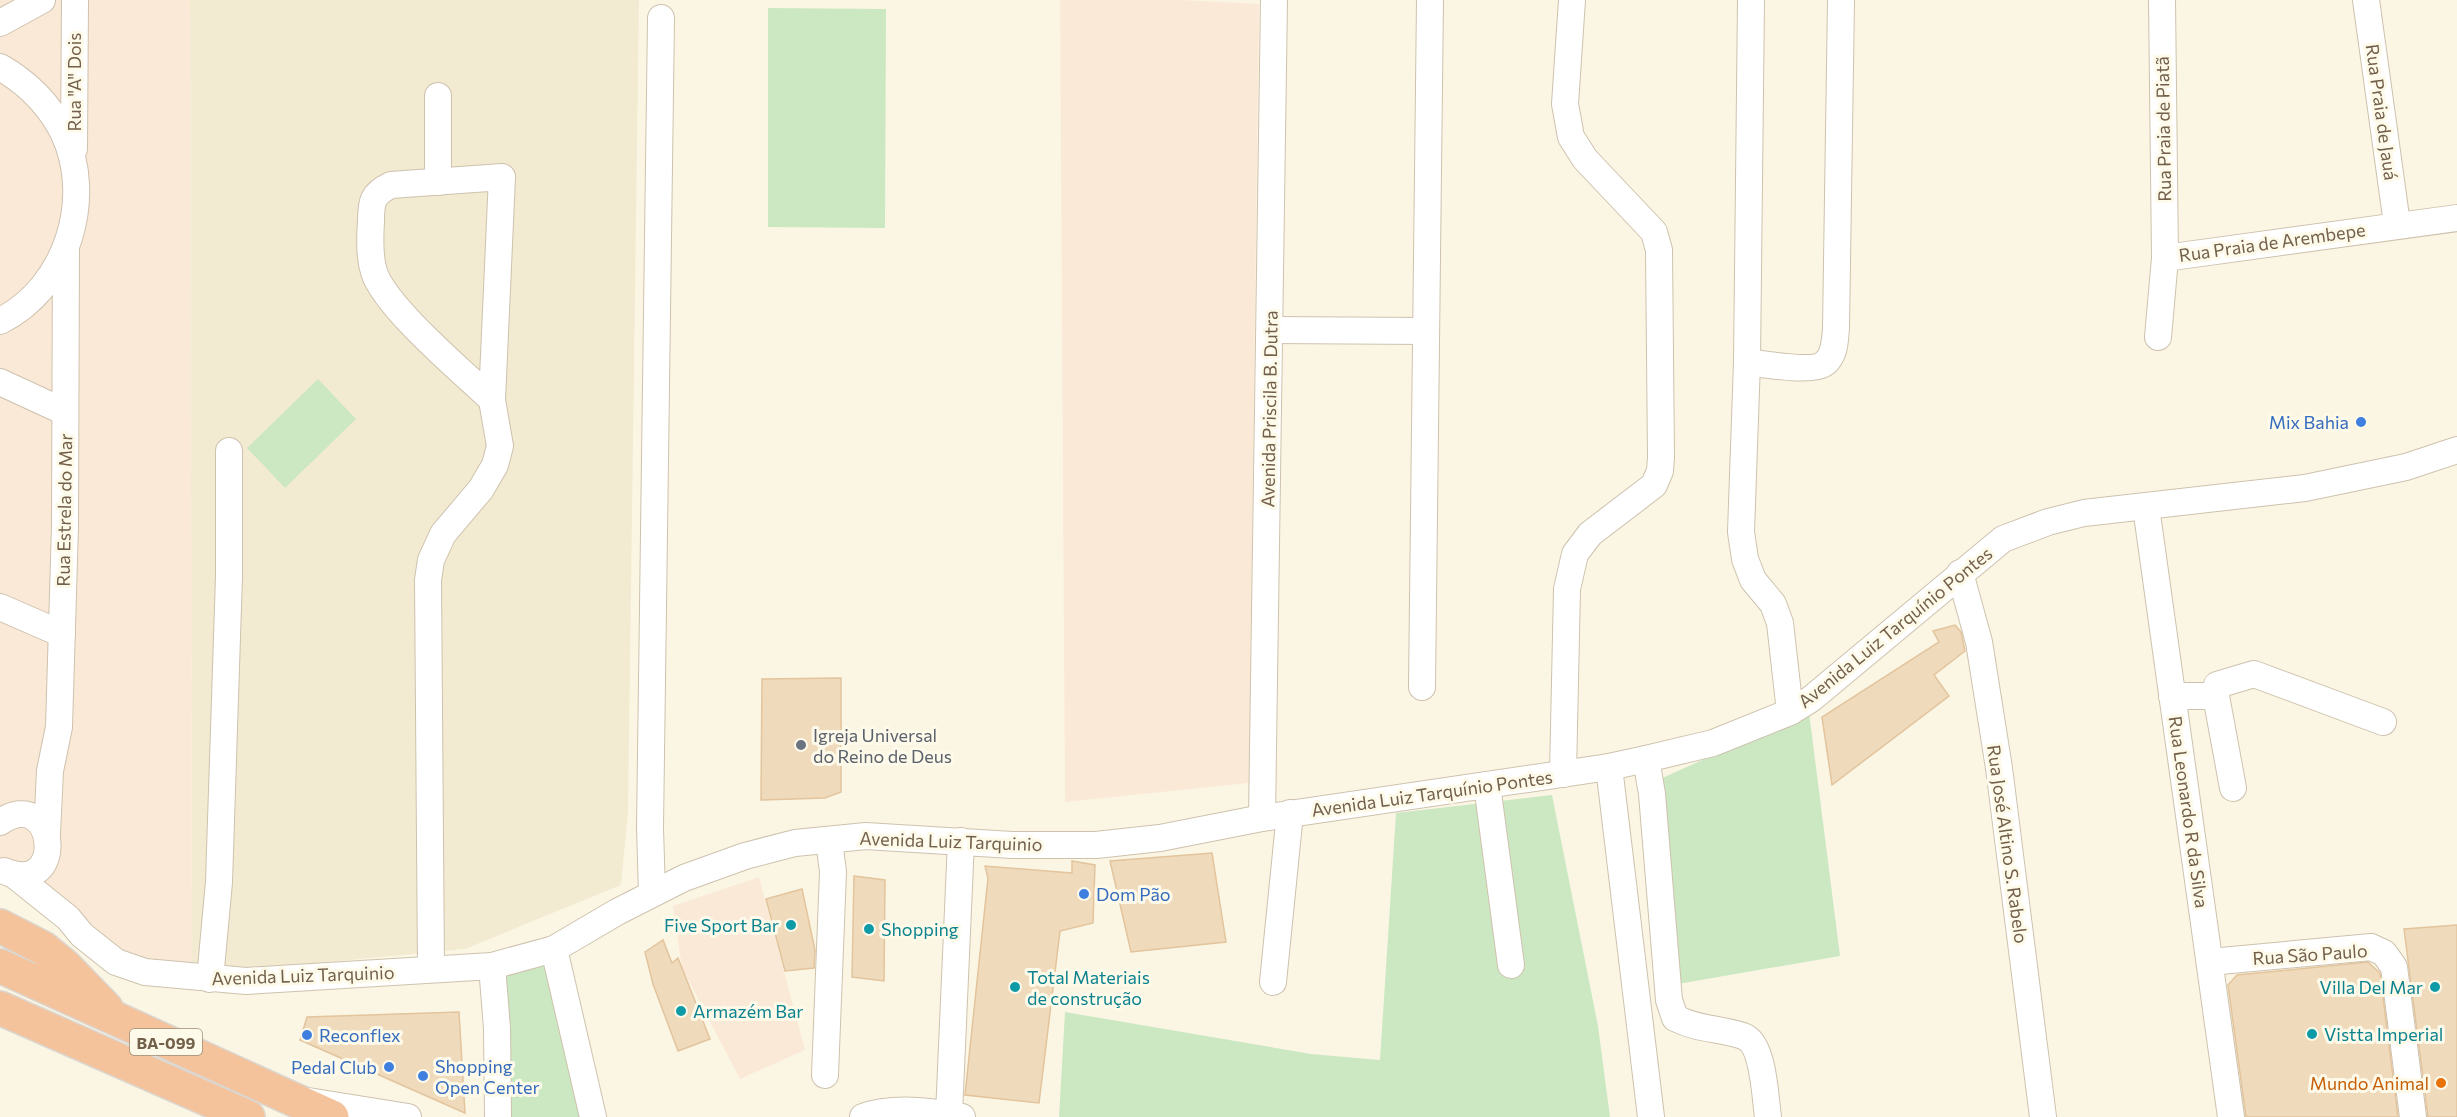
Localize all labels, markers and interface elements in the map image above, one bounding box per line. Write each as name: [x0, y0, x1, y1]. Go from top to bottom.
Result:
street label: Rua "A" Dois: [63, 33, 85, 131]
street label: Rua Praia de Jauá: [2362, 42, 2402, 182]
street label: Rua Praia de Piatã: [2151, 56, 2175, 202]
street label: Rua Praia de Arembepe: [2177, 218, 2367, 266]
street label: Avenida Priscila B. Dutra: [1256, 310, 1282, 508]
place label: Mix Bahia: [2269, 411, 2349, 433]
marker: Mix Bahia: [2354, 415, 2368, 429]
street label: Rua Estrela do Mar: [52, 433, 76, 587]
street label: Avenida Luiz Tarquínio Pontes: [1794, 542, 1996, 712]
street label: Rua Leonardo R da Silva: [2165, 715, 2213, 909]
place label: Igreja Universal do Reino de Deus: [813, 724, 952, 767]
marker: Igreja Universal do Reino de Deus: [794, 738, 808, 752]
street label: Rua José Altino S. Rabelo: [1983, 743, 2033, 945]
street label: Avenida Luiz Tarquínio Pontes: [1310, 765, 1554, 821]
street label: Avenida Luiz Tarquinio: [859, 827, 1043, 855]
place label: Dom Pão: [1096, 883, 1171, 905]
marker: Dom Pão: [1077, 887, 1091, 901]
place label: Five Sport Bar: [664, 914, 779, 936]
marker: Five Sport Bar: [784, 918, 798, 932]
place label: Shopping: [881, 918, 959, 940]
marker: Shopping: [862, 922, 876, 936]
street label: Rua São Paulo: [2252, 939, 2368, 969]
street label: Avenida Luiz Tarquinio: [211, 961, 395, 989]
place label: Total Materiais de construção: [1027, 966, 1150, 1009]
place label: Villa Del Mar: [2320, 976, 2423, 998]
marker: Total Materiais de construção: [1008, 980, 1022, 994]
marker: Villa Del Mar: [2428, 980, 2442, 994]
place label: Armazém Bar: [693, 1000, 804, 1022]
marker: Armazém Bar: [674, 1004, 688, 1018]
place label: Vistta Imperial: [2324, 1023, 2443, 1045]
place label: Reconflex: [319, 1024, 401, 1046]
marker: Vistta Imperial: [2305, 1027, 2319, 1041]
marker: Reconflex: [300, 1028, 314, 1042]
road number: BA-099: [130, 1029, 202, 1055]
place label: Shopping Open Center: [435, 1055, 540, 1098]
place label: Pedal Club: [291, 1056, 377, 1078]
marker: Pedal Club: [382, 1060, 396, 1074]
marker: Shopping Open Center: [416, 1069, 430, 1083]
place label: Mundo Animal: [2310, 1072, 2429, 1094]
marker: Mundo Animal: [2434, 1076, 2448, 1090]

